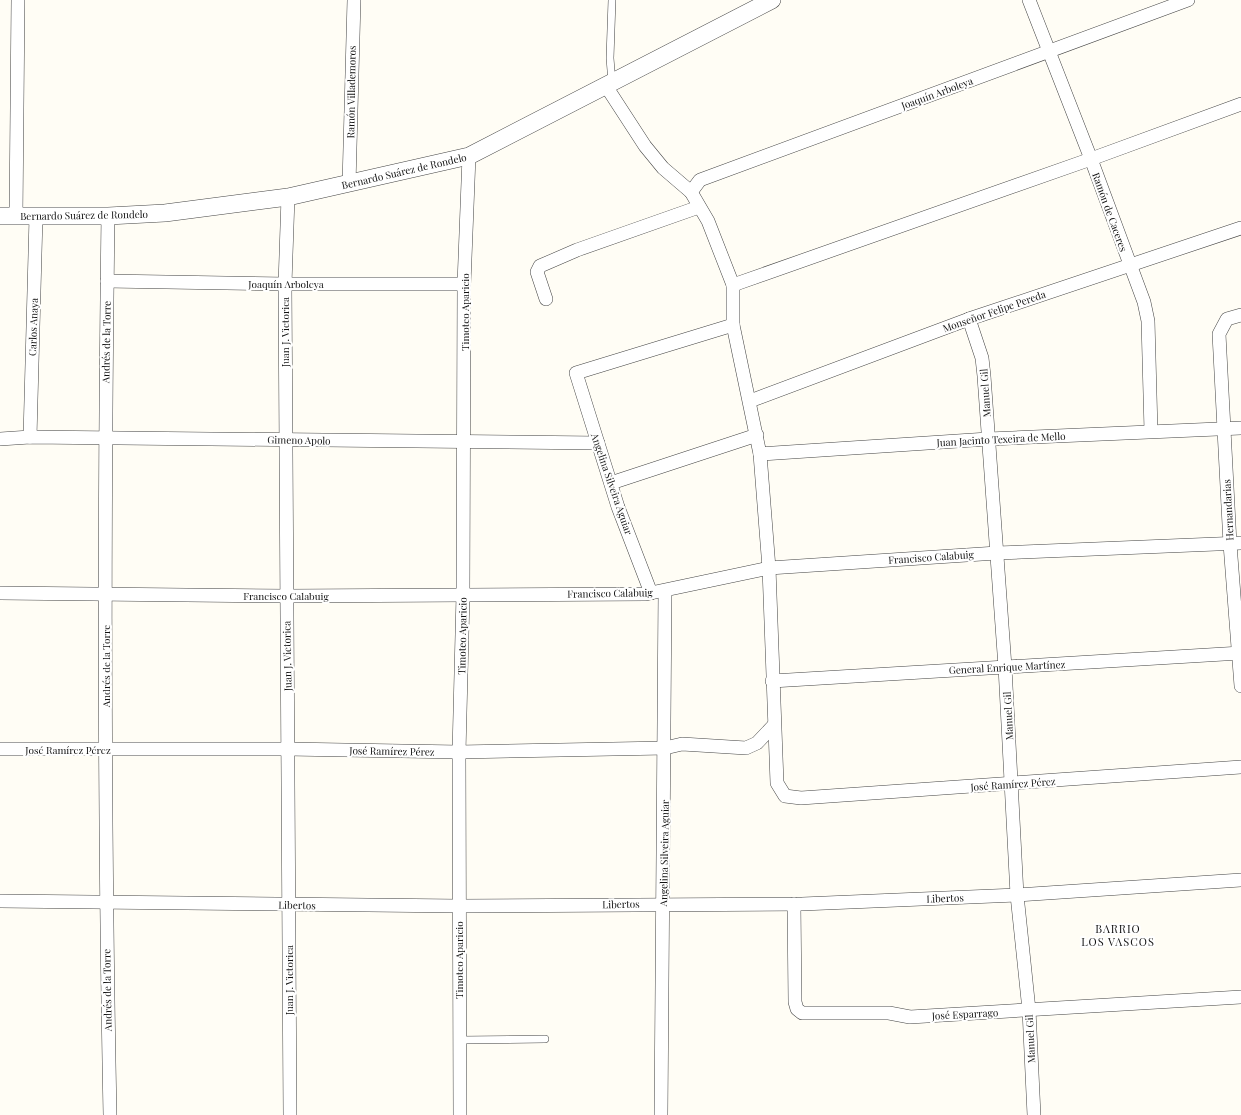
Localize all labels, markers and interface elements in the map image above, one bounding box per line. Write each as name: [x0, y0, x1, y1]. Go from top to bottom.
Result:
street label: Ramón Villademoros: [343, 45, 359, 139]
street label: Joaquín Arboleya: [898, 74, 975, 113]
street label: Bernardo Suárez de Rondelo: [340, 150, 468, 192]
street label: Ramón de Caceres: [1089, 171, 1131, 253]
street label: Bernardo Suárez de Rondelo: [20, 207, 149, 223]
street label: Timoteo Aparicio: [458, 273, 472, 351]
street label: Joaquín Arboleya: [247, 277, 324, 291]
street label: Monseñor Felipe Pereda: [941, 287, 1047, 335]
street label: Juan J. Victorica: [278, 297, 292, 368]
street label: Carlos Anaya: [25, 298, 41, 356]
street label: Andrés de la Torre: [98, 301, 114, 384]
street label: Manuel Gil: [976, 368, 994, 418]
street label: Juan Jacinto Texeira de Mello: [935, 429, 1066, 449]
street label: Angelina Silveira Aguiar: [588, 430, 636, 537]
street label: Gimeno Apolo: [267, 432, 331, 448]
street label: Hernandarias: [1219, 479, 1237, 541]
street label: Francisco Calabuig: [888, 547, 975, 567]
street label: Francisco Calabuig: [567, 585, 654, 601]
street label: Francisco Calabuig: [243, 589, 329, 603]
street label: Timoteo Aparicio: [454, 597, 470, 675]
street label: Juan J. Victorica: [279, 621, 295, 692]
street label: Andrés de la Torre: [99, 625, 113, 708]
street label: General Enrique Martínez: [948, 657, 1066, 677]
street label: Manuel Gil: [1000, 691, 1016, 741]
street label: José Ramírez Pérez: [24, 743, 111, 757]
street label: José Ramírez Pérez: [348, 743, 435, 759]
street label: José Ramírez Pérez: [969, 774, 1056, 794]
street label: Angelina Silveira Aguiar: [656, 799, 672, 907]
street label: Libertos: [926, 890, 964, 906]
street label: Libertos: [602, 897, 640, 911]
street label: Libertos: [278, 898, 316, 912]
street label: Timoteo Aparicio: [452, 921, 466, 999]
district label: BARRIO LOS VASCOS: [1081, 921, 1155, 949]
street label: Juan J. Victorica: [282, 945, 296, 1016]
street label: Andrés de la Torre: [99, 949, 115, 1032]
street label: José Esparrago: [930, 1005, 999, 1023]
street label: Manuel Gil: [1022, 1014, 1038, 1064]

